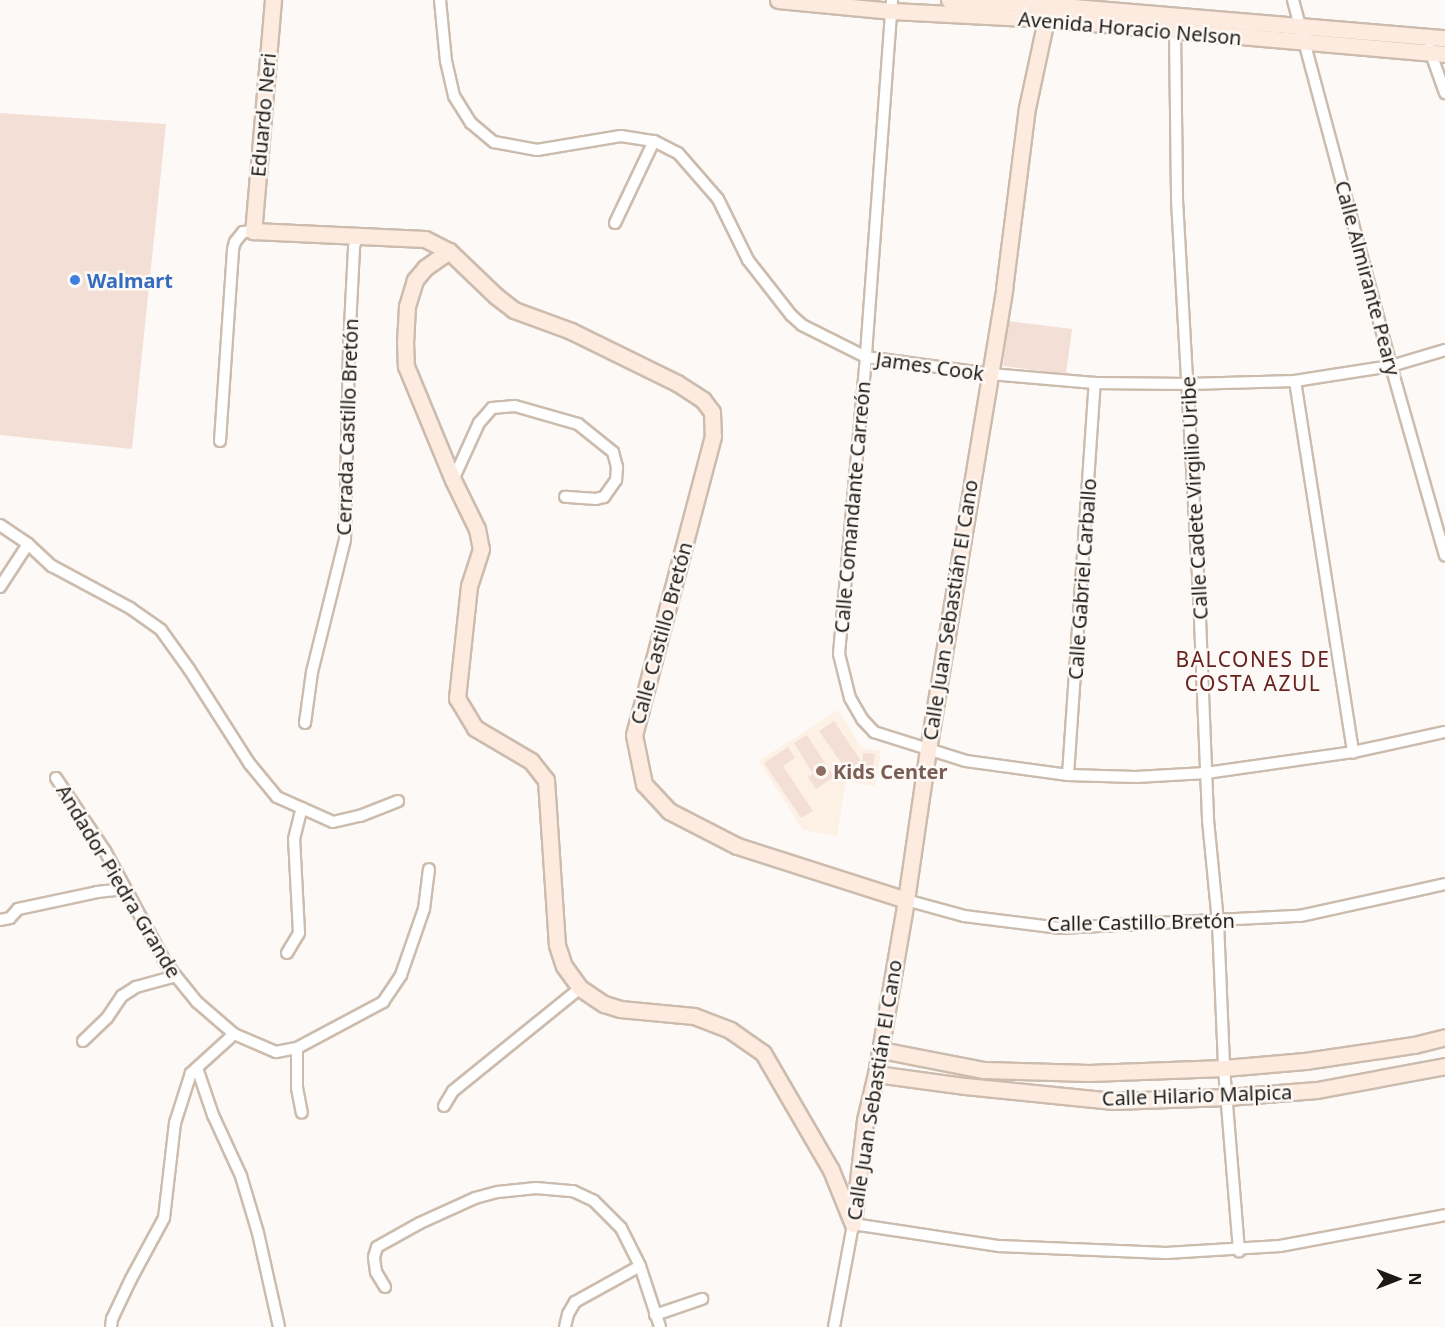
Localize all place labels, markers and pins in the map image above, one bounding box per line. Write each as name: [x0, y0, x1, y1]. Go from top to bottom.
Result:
place label: Walmart: [87, 268, 173, 292]
marker: Walmart: [68, 273, 82, 287]
place label: Kids Center: [833, 759, 947, 783]
marker: Kids Center: [814, 764, 828, 778]

